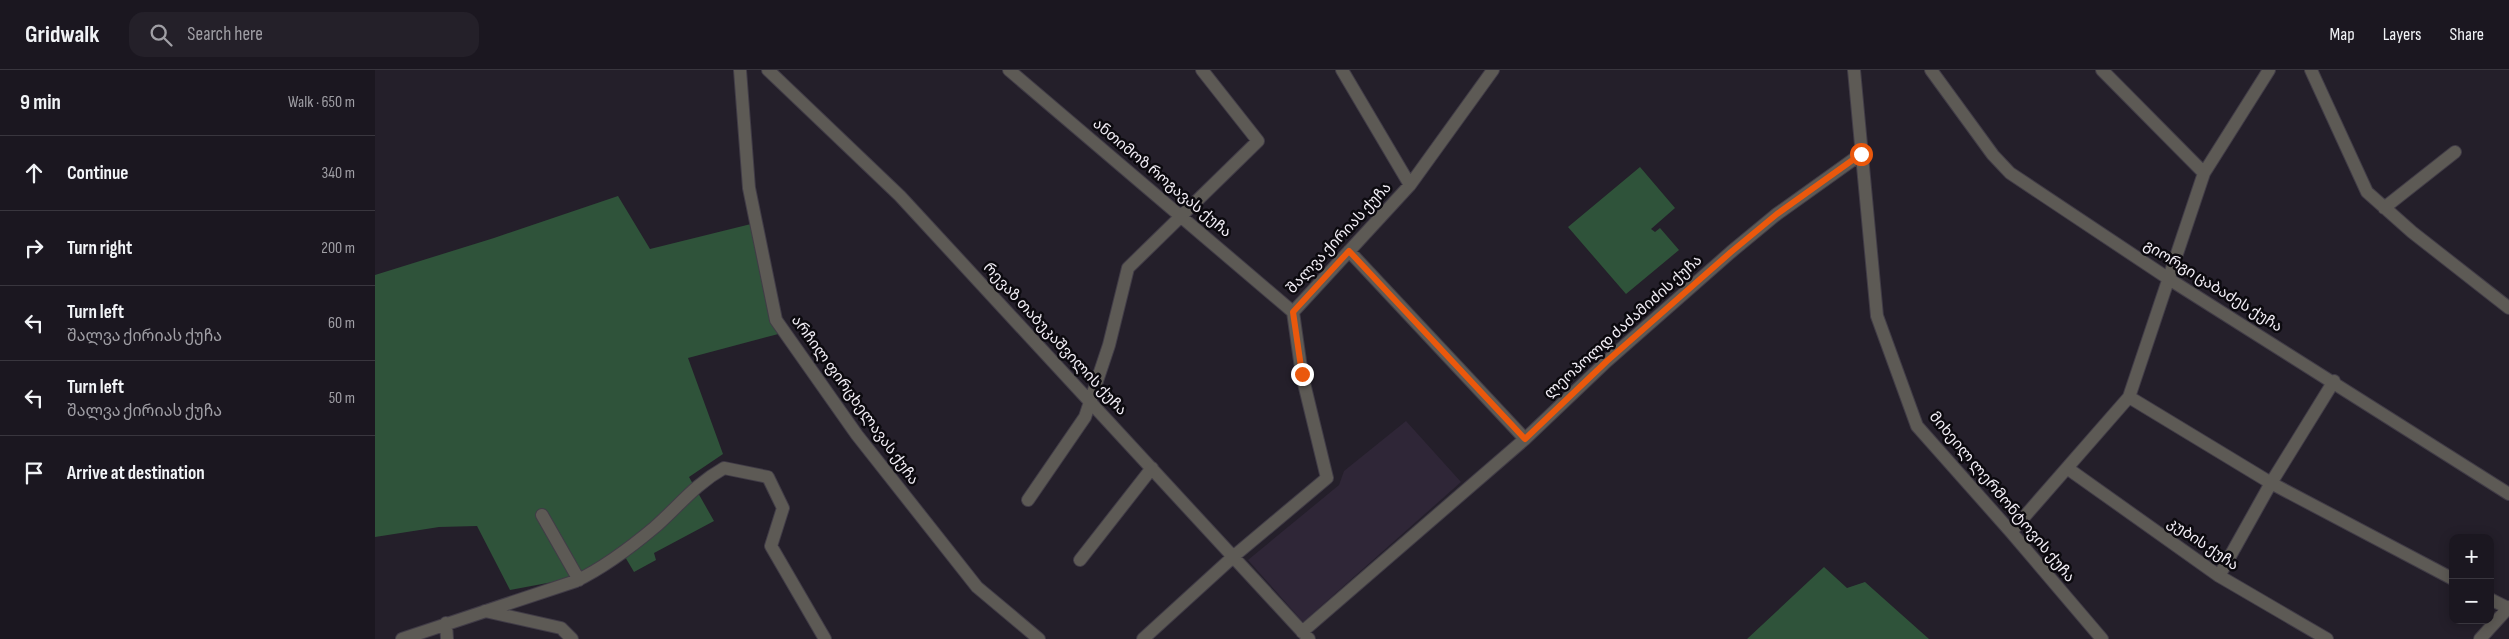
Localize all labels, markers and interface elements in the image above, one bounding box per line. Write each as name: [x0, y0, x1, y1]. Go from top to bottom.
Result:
search box: [129, 12, 479, 57]
text: Gridwalk: [25, 20, 99, 49]
icon: search: [147, 21, 175, 49]
text: Search here: [187, 23, 263, 46]
text: Map: [2330, 24, 2355, 45]
text: Layers: [2383, 24, 2422, 45]
text: Share: [2450, 24, 2484, 45]
text: 9 min: [20, 90, 61, 115]
text: Walk · 650 m: [288, 93, 355, 112]
street label: ანთიმოზ როგავას ქუჩა: [1089, 114, 1235, 242]
route start: [1850, 143, 1873, 166]
icon: ahead: [20, 159, 48, 187]
text: Continue: [67, 162, 128, 185]
text: 340 m: [322, 164, 355, 183]
street label: შალვა ქირიას ქუჩა: [1282, 178, 1396, 298]
icon: right: [20, 234, 48, 262]
street label: გიორგი ცაბაძეს ქუჩა: [2140, 236, 2286, 336]
text: Turn right: [67, 237, 132, 260]
text: 200 m: [321, 239, 355, 258]
street label: ლეოპოლდ ძაძამიძის ქუჩა: [1540, 251, 1706, 403]
street label: რევაზ თაბუკაშვილის ქუჩა: [979, 259, 1131, 419]
text: Turn left: [67, 301, 124, 324]
icon: left: [20, 309, 48, 337]
street label: არჩილ ფირცხელავას ქუჩა: [787, 311, 923, 489]
text: 60 m: [328, 314, 355, 333]
text: შალვა ქირიას ქუჩა: [67, 327, 222, 346]
route end: [1291, 363, 1314, 386]
text: Turn left: [67, 376, 124, 399]
icon: left: [20, 384, 48, 412]
text: 50 m: [329, 389, 355, 408]
text: შალვა ქირიას ქუჩა: [67, 402, 222, 421]
street label: მიხეილ ლერმონტოვის ქუჩა: [1925, 408, 2079, 586]
icon: arrive: [20, 459, 48, 487]
text: Arrive at destination: [67, 462, 205, 485]
street label: კუბის ქუჩა: [2164, 513, 2242, 575]
map controls: [2449, 534, 2494, 624]
button: +: [2449, 534, 2494, 579]
button: −: [2449, 579, 2494, 624]

